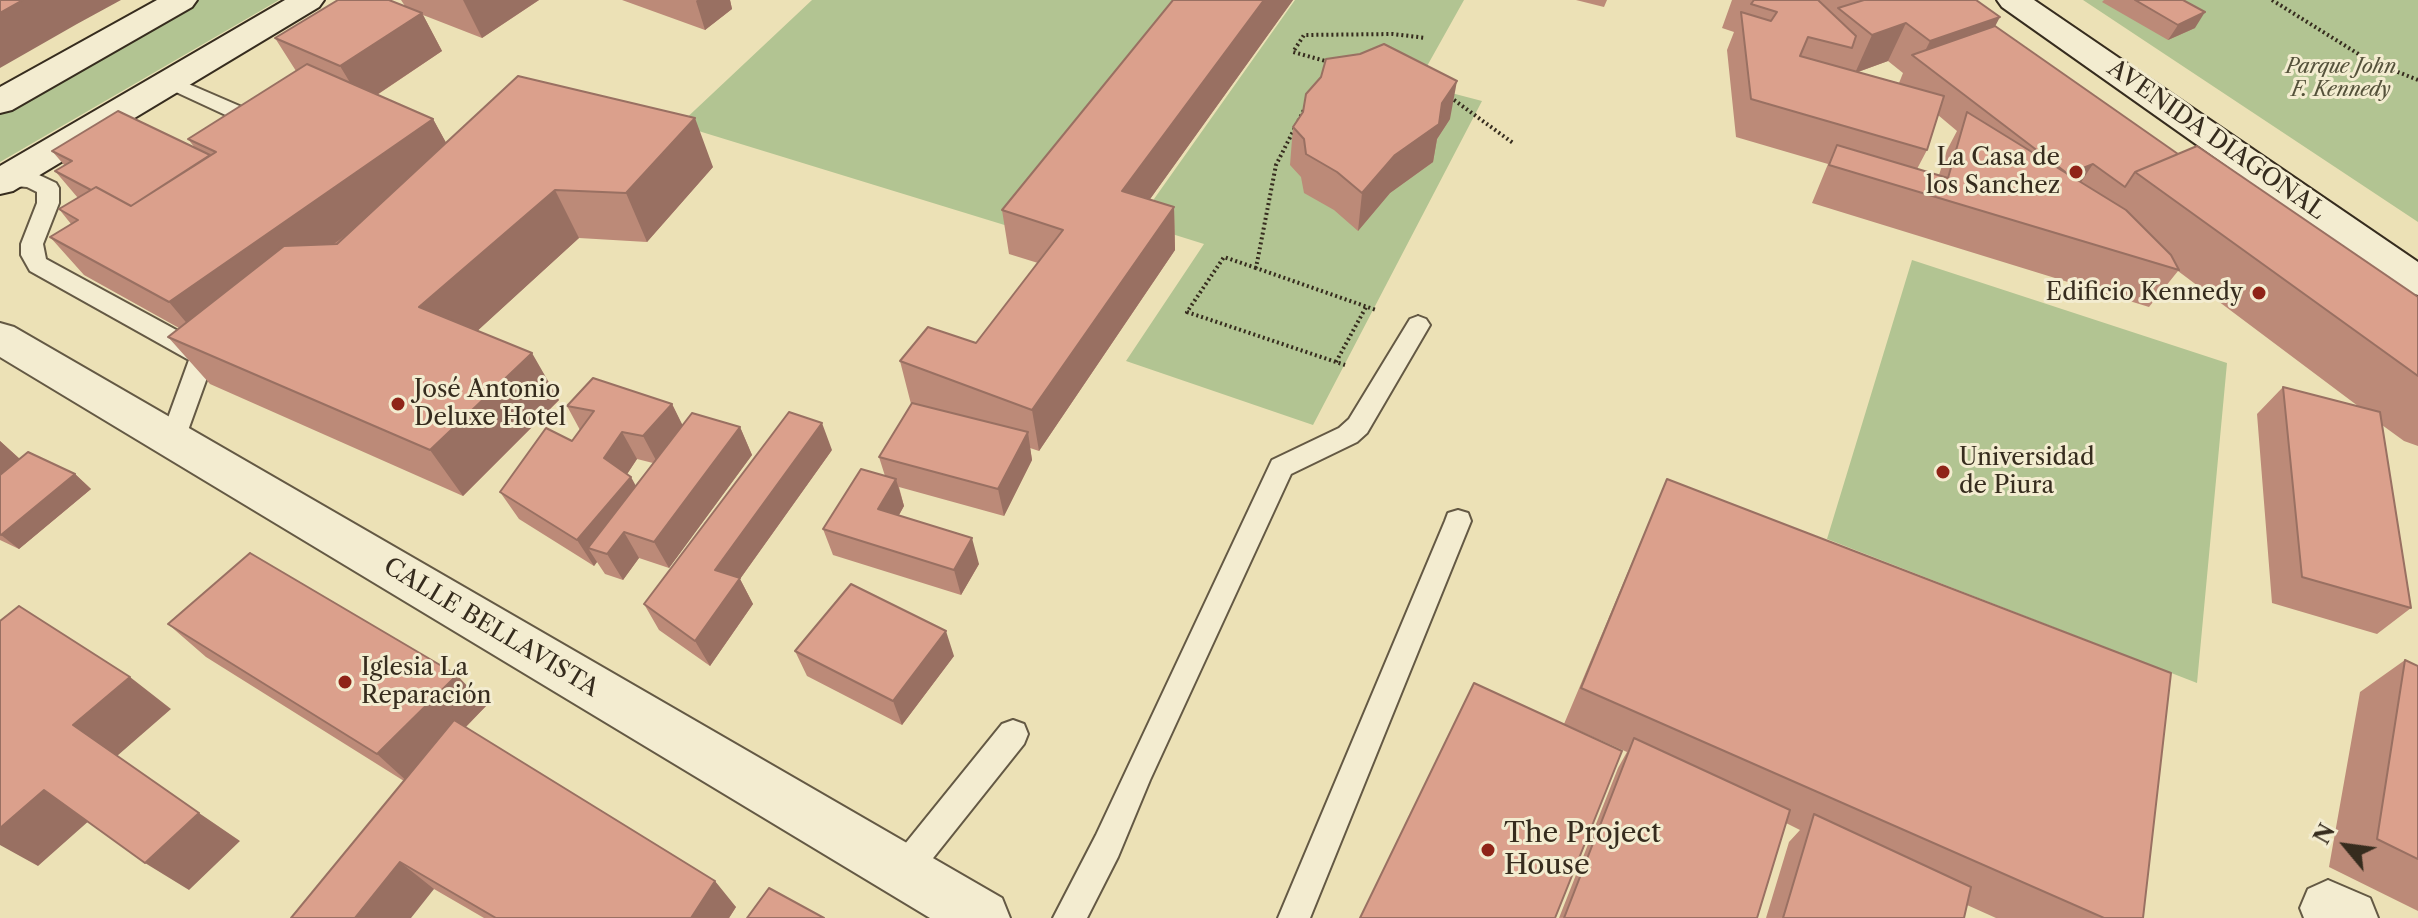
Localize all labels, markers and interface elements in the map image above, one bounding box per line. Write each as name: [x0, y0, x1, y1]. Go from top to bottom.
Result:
street label: AVENIDA DIAGONAL: [2102, 54, 2330, 226]
park label: Parque John F. Kennedy: [2286, 55, 2396, 102]
place label: La Casa de los Sanchez: [1926, 144, 2060, 200]
marker: La Casa de los Sanchez: [2067, 163, 2085, 181]
place label: Edificio Kennedy: [2046, 279, 2243, 307]
marker: Edificio Kennedy: [2250, 284, 2268, 302]
place label: José Antonio Deluxe Hotel: [414, 376, 566, 432]
marker: José Antonio Deluxe Hotel: [389, 395, 407, 413]
place label: Universidad de Piura: [1959, 444, 2094, 500]
marker: Universidad de Piura: [1934, 463, 1952, 481]
street label: CALLE BELLAVISTA: [378, 552, 604, 704]
place label: Iglesia La Reparación: [361, 654, 492, 710]
marker: Iglesia La Reparación: [336, 673, 354, 691]
north arrow: [2306, 806, 2386, 886]
place label: The Project House: [1504, 817, 1661, 883]
text: N: [2308, 819, 2341, 849]
marker: The Project House: [1479, 841, 1497, 859]

